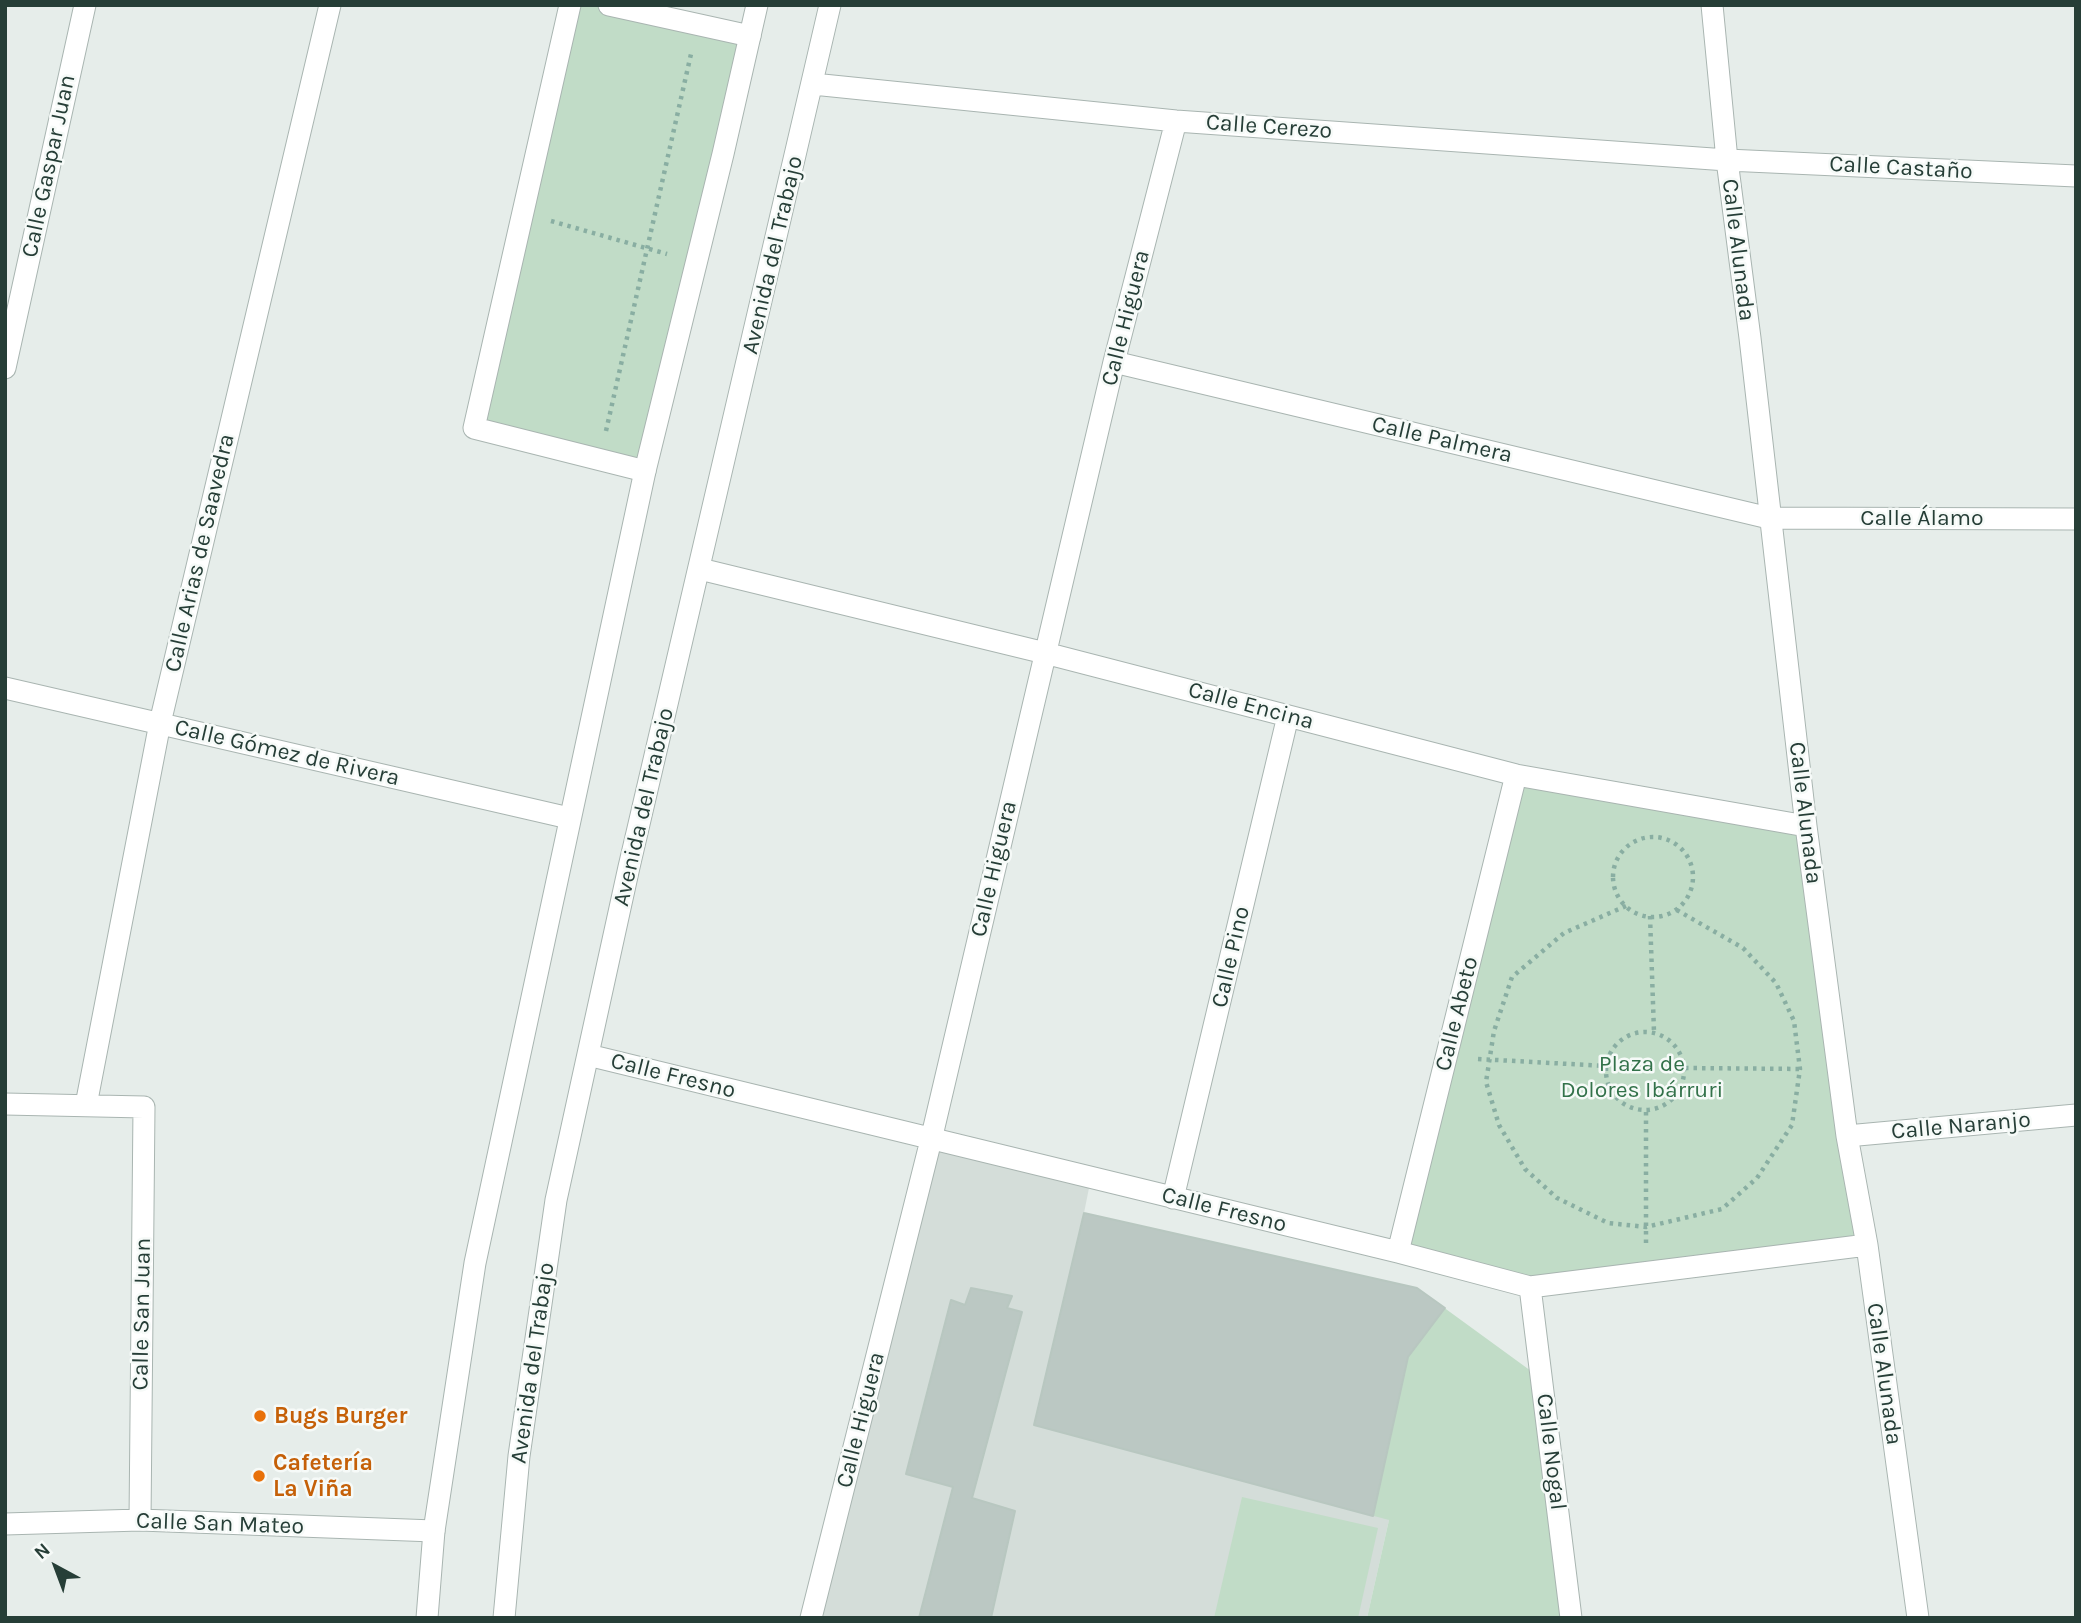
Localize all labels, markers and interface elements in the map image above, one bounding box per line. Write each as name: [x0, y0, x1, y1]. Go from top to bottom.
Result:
street label: Calle Gaspar Juan: [16, 72, 82, 260]
street label: Calle Cerezo: [1205, 109, 1333, 145]
street label: Calle Castaño: [1829, 150, 1973, 186]
street label: Avenida del Trabajo: [737, 153, 809, 357]
street label: Calle Alunada: [1716, 177, 1760, 323]
street label: Calle Higuera: [1096, 247, 1156, 389]
street label: Calle Palmera: [1369, 410, 1515, 470]
street label: Calle Arias de Saavedra: [159, 431, 241, 675]
street label: Calle Álamo: [1860, 504, 1984, 532]
street label: Calle Encina: [1185, 676, 1317, 736]
street label: Avenida del Trabajo: [608, 705, 680, 909]
street label: Calle Gómez de Rivera: [172, 714, 402, 792]
street label: Calle Alunada: [1783, 740, 1827, 886]
street label: Calle Higuera: [965, 798, 1023, 940]
street label: Calle Pino: [1206, 904, 1256, 1010]
street label: Calle Abeto: [1429, 954, 1485, 1074]
street label: Calle Fresno: [608, 1047, 738, 1105]
park label: Plaza de Dolores Ibárruri: [1561, 1050, 1723, 1104]
street label: Calle Naranjo: [1890, 1106, 2032, 1146]
street label: Calle Fresno: [1159, 1181, 1289, 1239]
street label: Calle San Juan: [127, 1237, 157, 1391]
street label: Avenida del Trabajo: [505, 1261, 561, 1465]
street label: Calle Alunada: [1860, 1301, 1908, 1447]
street label: Calle Higuera: [831, 1349, 891, 1491]
street label: Calle Nogal: [1530, 1392, 1572, 1512]
place label: Bugs Burger: [274, 1402, 407, 1430]
marker: Bugs Burger: [252, 1408, 268, 1424]
place label: Cafetería La Viña: [273, 1449, 373, 1503]
marker: Cafetería La Viña: [251, 1468, 267, 1484]
street label: Calle San Mateo: [136, 1507, 304, 1541]
north arrow: [21, 1532, 91, 1602]
text: N: [30, 1538, 55, 1564]

